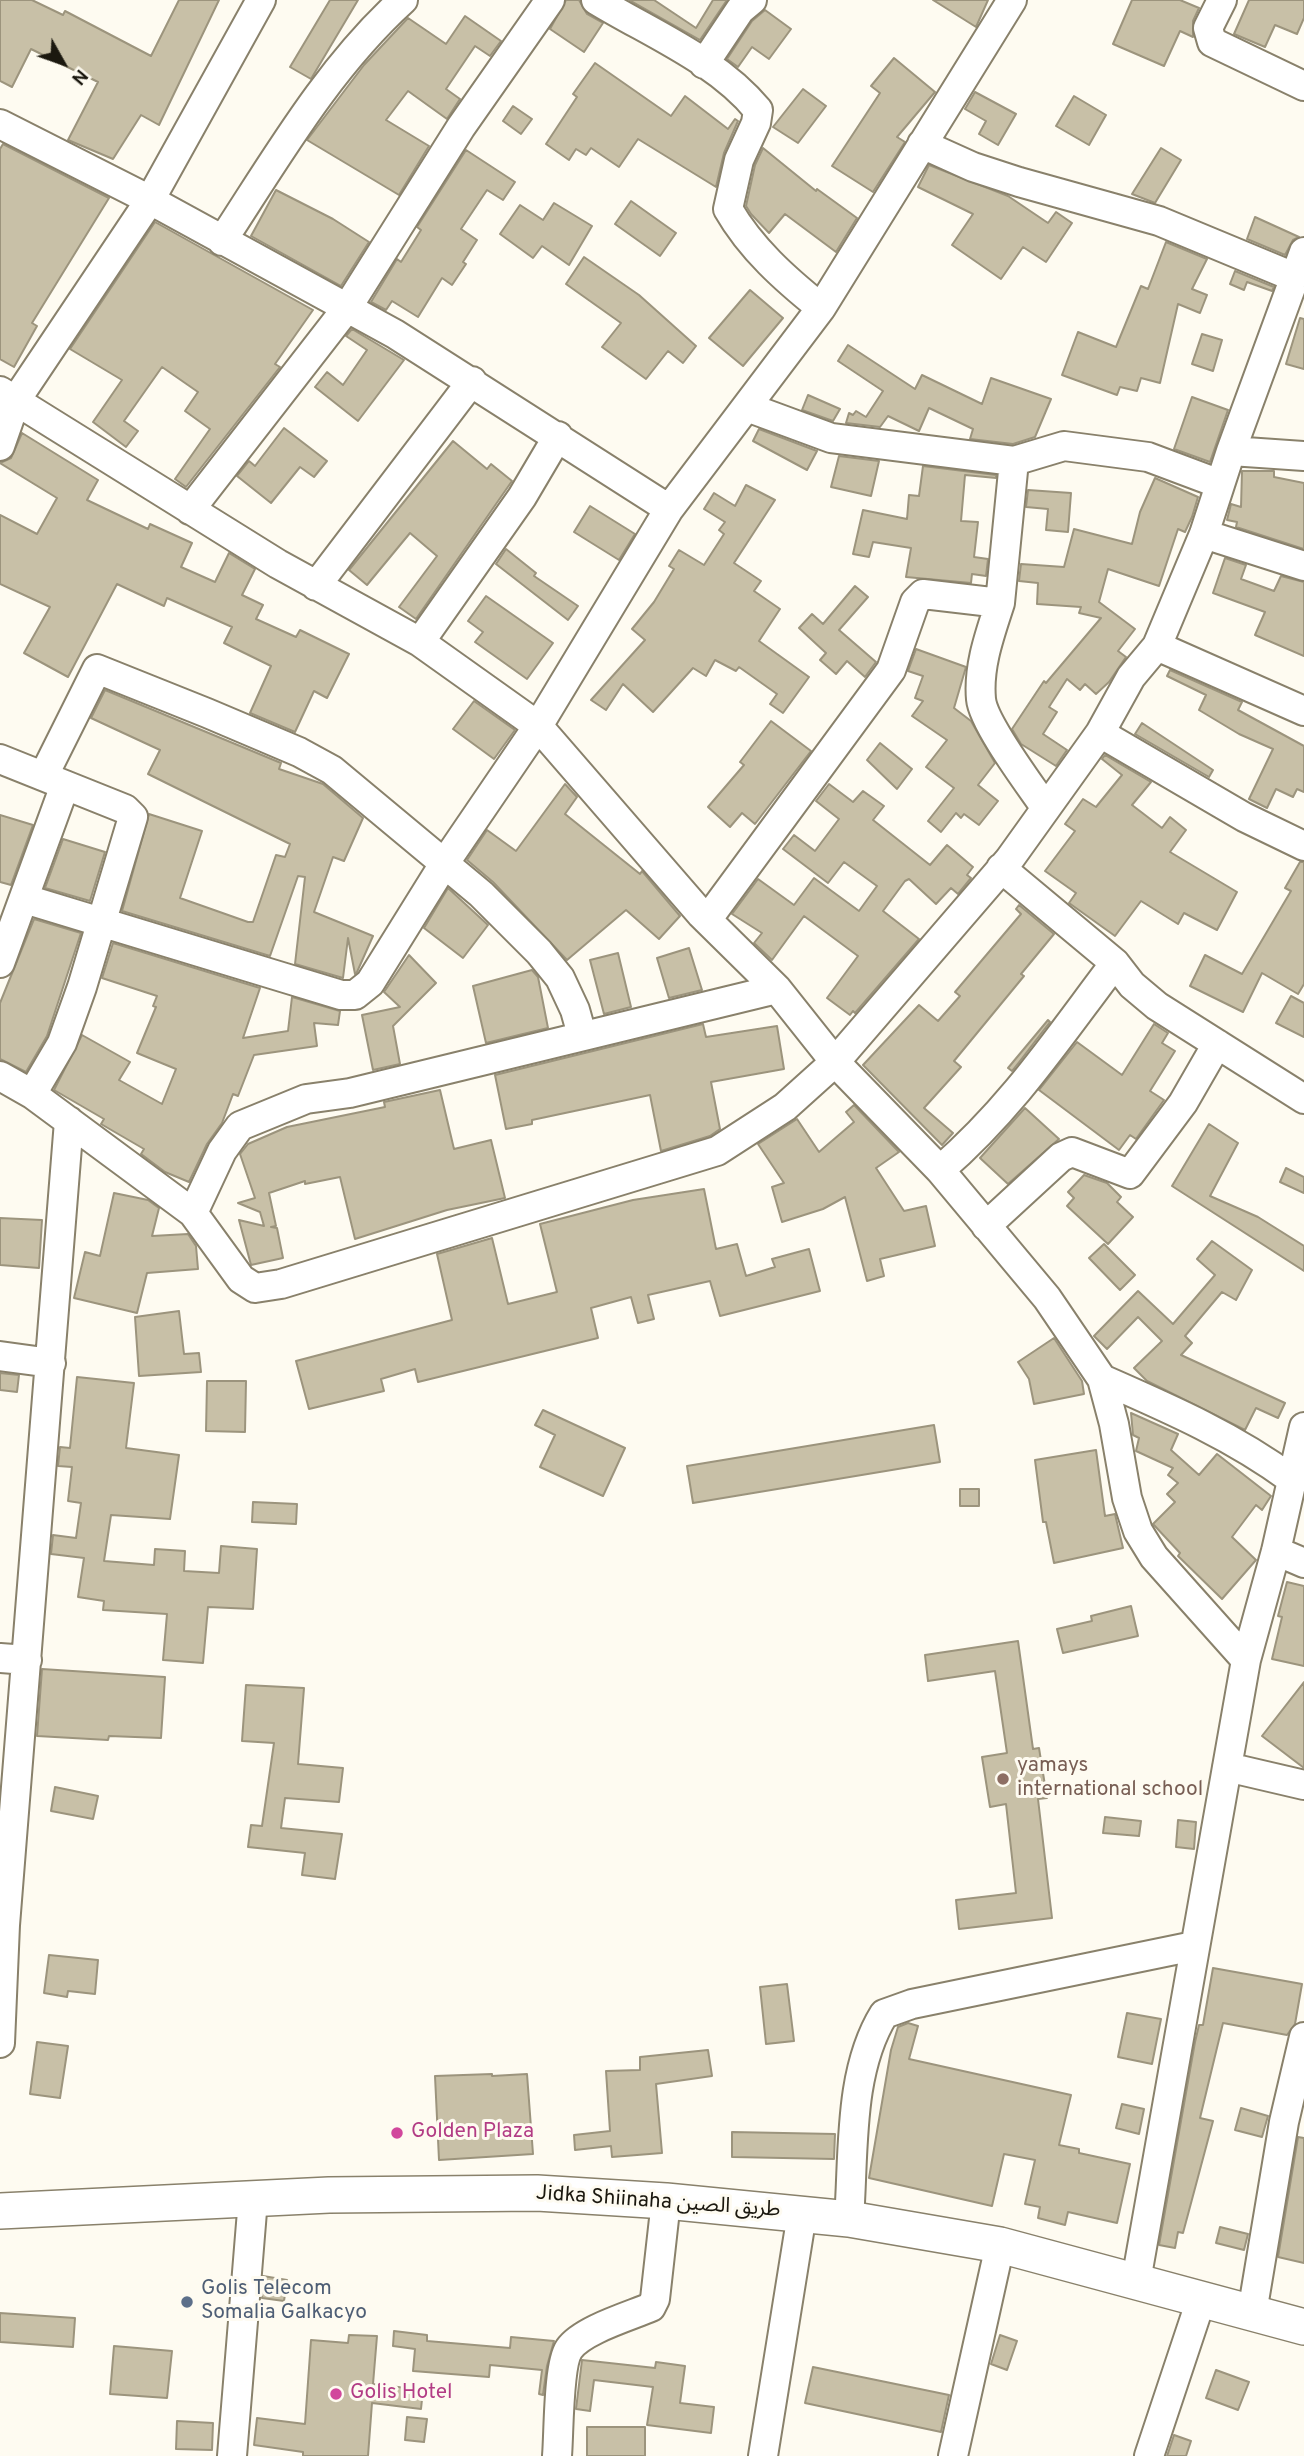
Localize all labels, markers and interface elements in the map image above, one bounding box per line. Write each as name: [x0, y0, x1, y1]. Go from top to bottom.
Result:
north arrow: [28, 28, 98, 98]
text: N: [66, 64, 93, 89]
place label: yamays international school: [1017, 1754, 1203, 1804]
marker: yamays international school: [995, 1771, 1011, 1787]
place label: Golden Plaza: [411, 2120, 534, 2146]
marker: Golden Plaza: [389, 2125, 405, 2141]
street label: Jidka Shiinaha طريق الصين: [535, 2182, 781, 2224]
place label: Golis Telecom Somalia Galkacyo: [201, 2277, 367, 2327]
marker: Golis Telecom Somalia Galkacyo: [179, 2294, 195, 2310]
place label: Golis Hotel: [350, 2381, 453, 2407]
marker: Golis Hotel: [328, 2386, 344, 2402]

